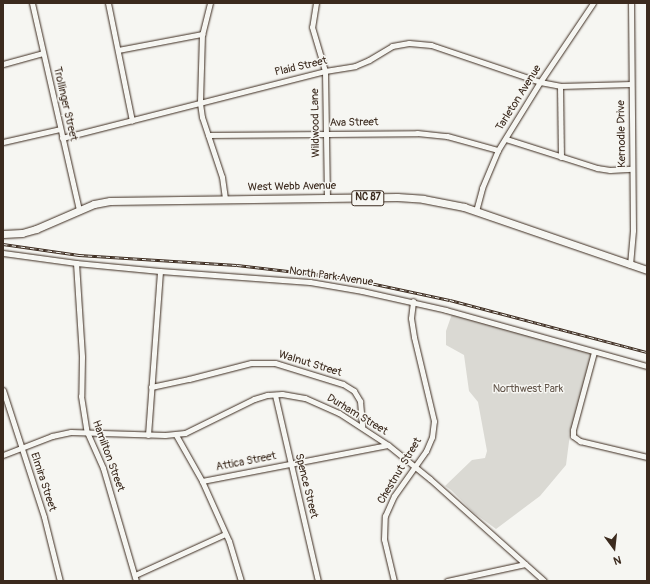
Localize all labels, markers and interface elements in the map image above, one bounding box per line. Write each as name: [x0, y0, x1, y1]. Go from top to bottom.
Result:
street label: Plaid Street: [274, 55, 328, 79]
street label: Tarleton Avenue: [493, 63, 545, 133]
street label: Trollinger Street: [50, 66, 80, 142]
street label: Wildwood Lane: [309, 88, 323, 158]
street label: Kernodle Drive: [615, 100, 629, 168]
street label: Ava Street: [330, 116, 378, 130]
street label: West Webb Avenue: [248, 180, 336, 194]
road number: NC 87: [351, 190, 385, 206]
street label: North Park Avenue: [288, 265, 374, 289]
street label: Walnut Street: [277, 348, 343, 380]
park label: Northwest Park: [493, 382, 563, 396]
street label: Durham Street: [324, 392, 390, 438]
street label: Hamilton Street: [89, 418, 127, 494]
street label: Chestnut Street: [375, 435, 425, 507]
street label: Attica Street: [215, 450, 277, 474]
street label: Elmira Street: [27, 451, 59, 513]
street label: Spence Street: [292, 452, 320, 520]
north arrow: [594, 528, 634, 568]
text: N: [612, 553, 623, 567]

